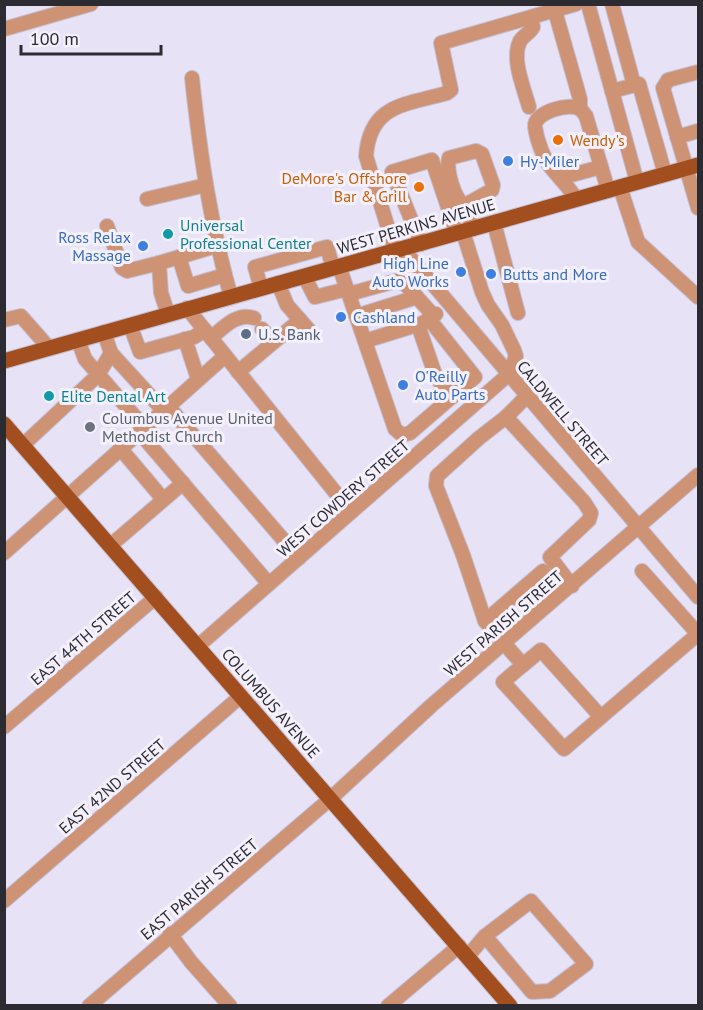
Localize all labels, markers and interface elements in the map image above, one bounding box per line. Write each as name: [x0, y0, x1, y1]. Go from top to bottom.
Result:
scale bar: [21, 18, 160, 56]
text: 100 m: [30, 27, 79, 50]
place label: Wendy's: [570, 130, 625, 150]
marker: Wendy's: [551, 133, 565, 147]
place label: Hy-Miler: [520, 151, 580, 171]
marker: Hy-Miler: [501, 154, 515, 168]
place label: DeMore's Offshore Bar & Grill: [282, 168, 407, 206]
marker: DeMore's Offshore Bar & Grill: [412, 180, 426, 194]
street label: WEST PERKINS AVENUE: [335, 194, 497, 258]
place label: Universal Professional Center: [180, 215, 312, 253]
place label: Ross Relax Massage: [58, 227, 131, 265]
marker: Universal Professional Center: [161, 227, 175, 241]
marker: Ross Relax Massage: [136, 239, 150, 253]
place label: High Line Auto Works: [372, 253, 449, 291]
place label: Butts and More: [503, 264, 607, 284]
marker: High Line Auto Works: [454, 265, 468, 279]
marker: Butts and More: [484, 267, 498, 281]
place label: Cashland: [353, 307, 415, 327]
marker: Cashland: [334, 310, 348, 324]
place label: U.S. Bank: [258, 324, 321, 344]
marker: U.S. Bank: [239, 327, 253, 341]
street label: CALDWELL STREET: [513, 356, 613, 470]
place label: O'Reilly Auto Parts: [415, 366, 486, 404]
marker: O'Reilly Auto Parts: [396, 378, 410, 392]
place label: Elite Dental Art: [61, 386, 167, 406]
marker: Elite Dental Art: [42, 389, 56, 403]
place label: Columbus Avenue United Methodist Church: [102, 408, 273, 446]
marker: Columbus Avenue United Methodist Church: [83, 420, 97, 434]
street label: WEST COWDERY STREET: [273, 435, 413, 561]
street label: WEST PARISH STREET: [440, 566, 567, 680]
street label: EAST 44TH STREET: [26, 587, 140, 689]
street label: COLUMBUS AVENUE: [218, 644, 324, 762]
street label: EAST 42ND STREET: [55, 734, 170, 838]
street label: EAST PARISH STREET: [136, 834, 262, 944]

